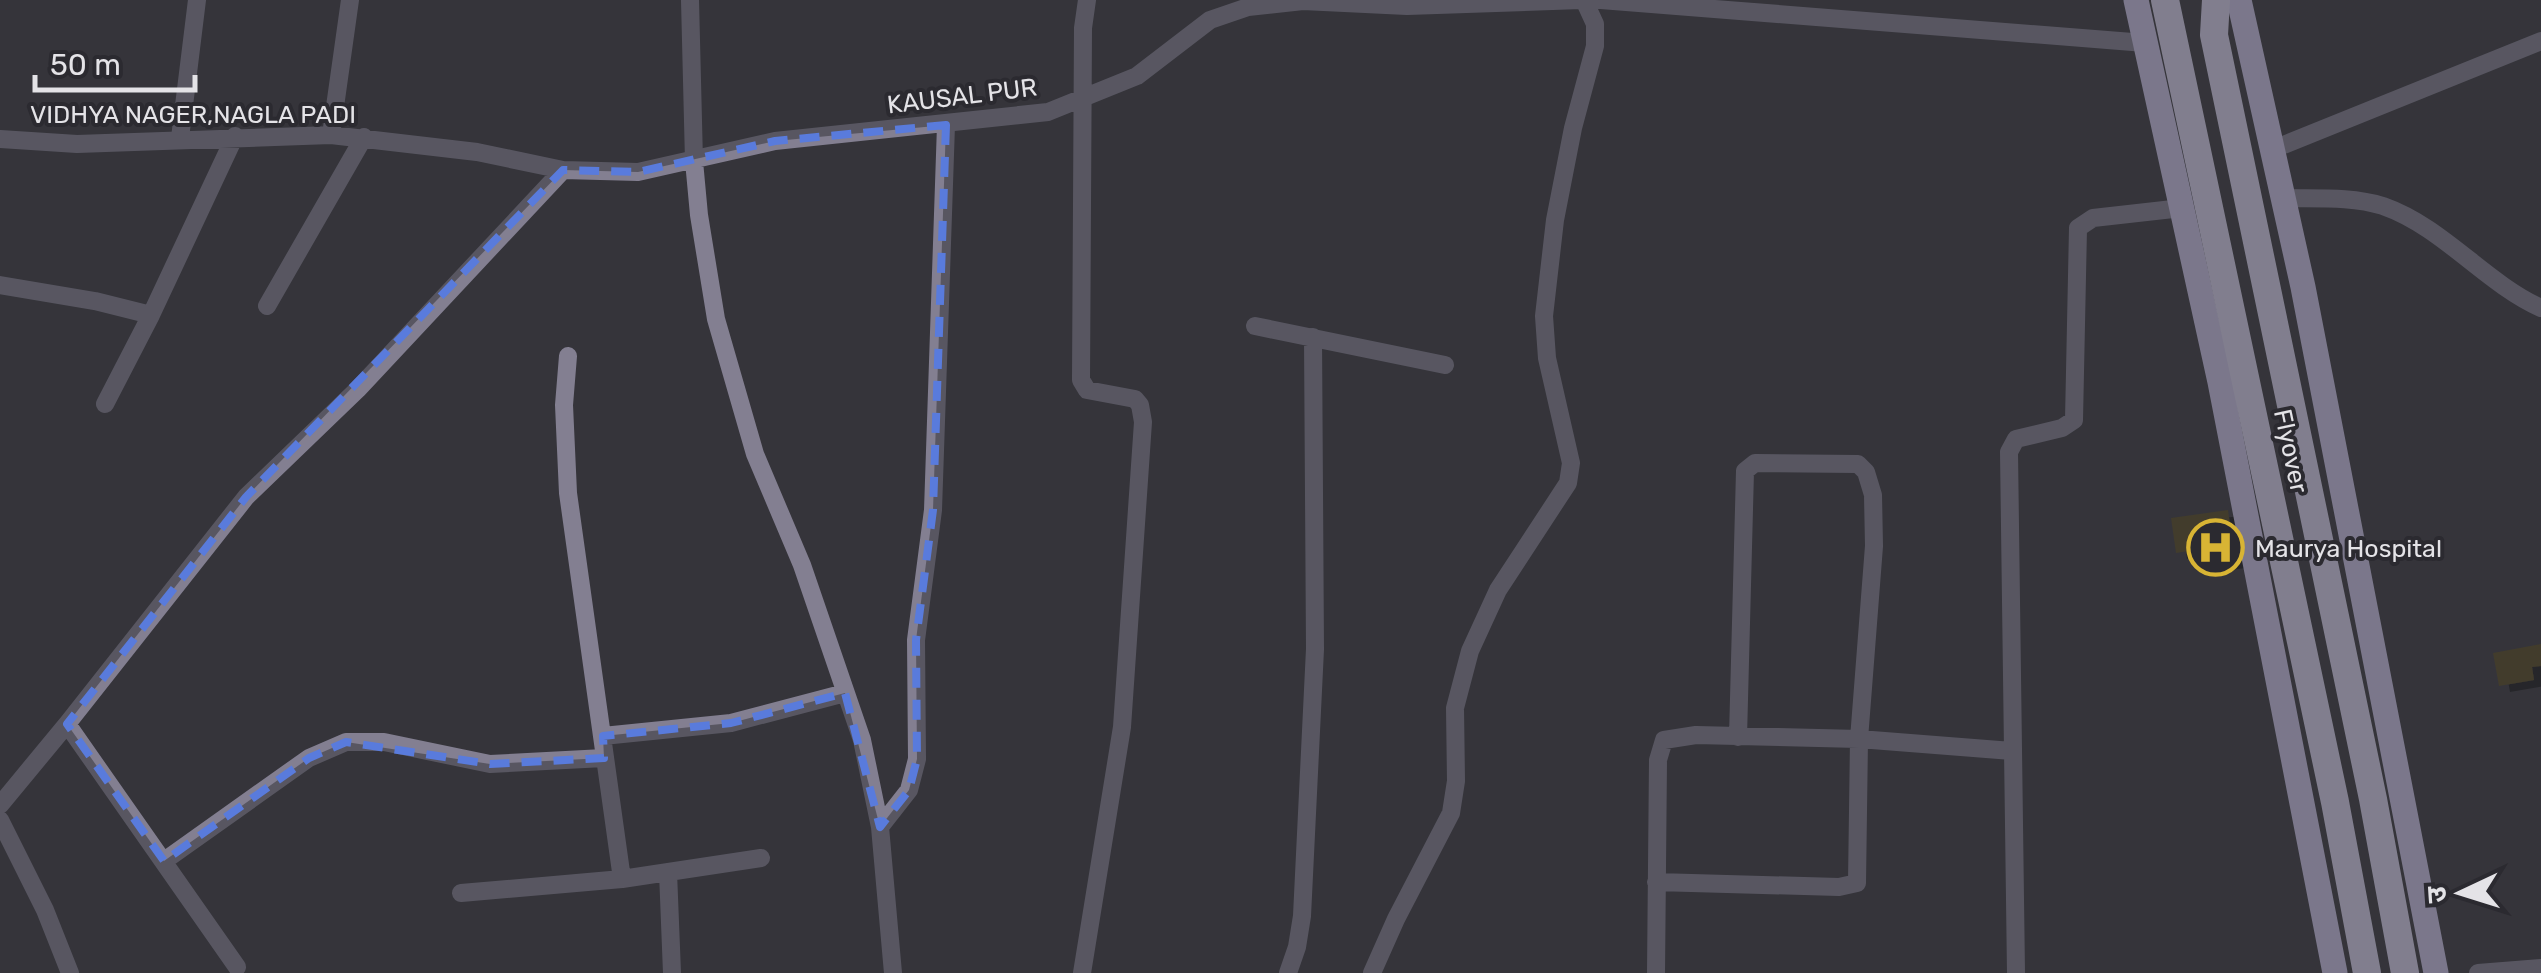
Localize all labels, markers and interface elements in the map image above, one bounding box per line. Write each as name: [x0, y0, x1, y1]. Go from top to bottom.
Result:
scale bar: [35, 30, 195, 92]
text: 50 m: [50, 47, 121, 83]
street label: KAUSAL PUR: [886, 72, 1038, 120]
street label: VIDHYA NAGER,NAGLA PADI: [30, 100, 356, 129]
street label: Flyover: [2268, 407, 2314, 496]
hospital icon: Maurya Hospital: [2186, 518, 2246, 578]
place label: Maurya Hospital: [2255, 534, 2442, 563]
north arrow: [2411, 843, 2511, 943]
text: उ: [2419, 885, 2454, 904]

